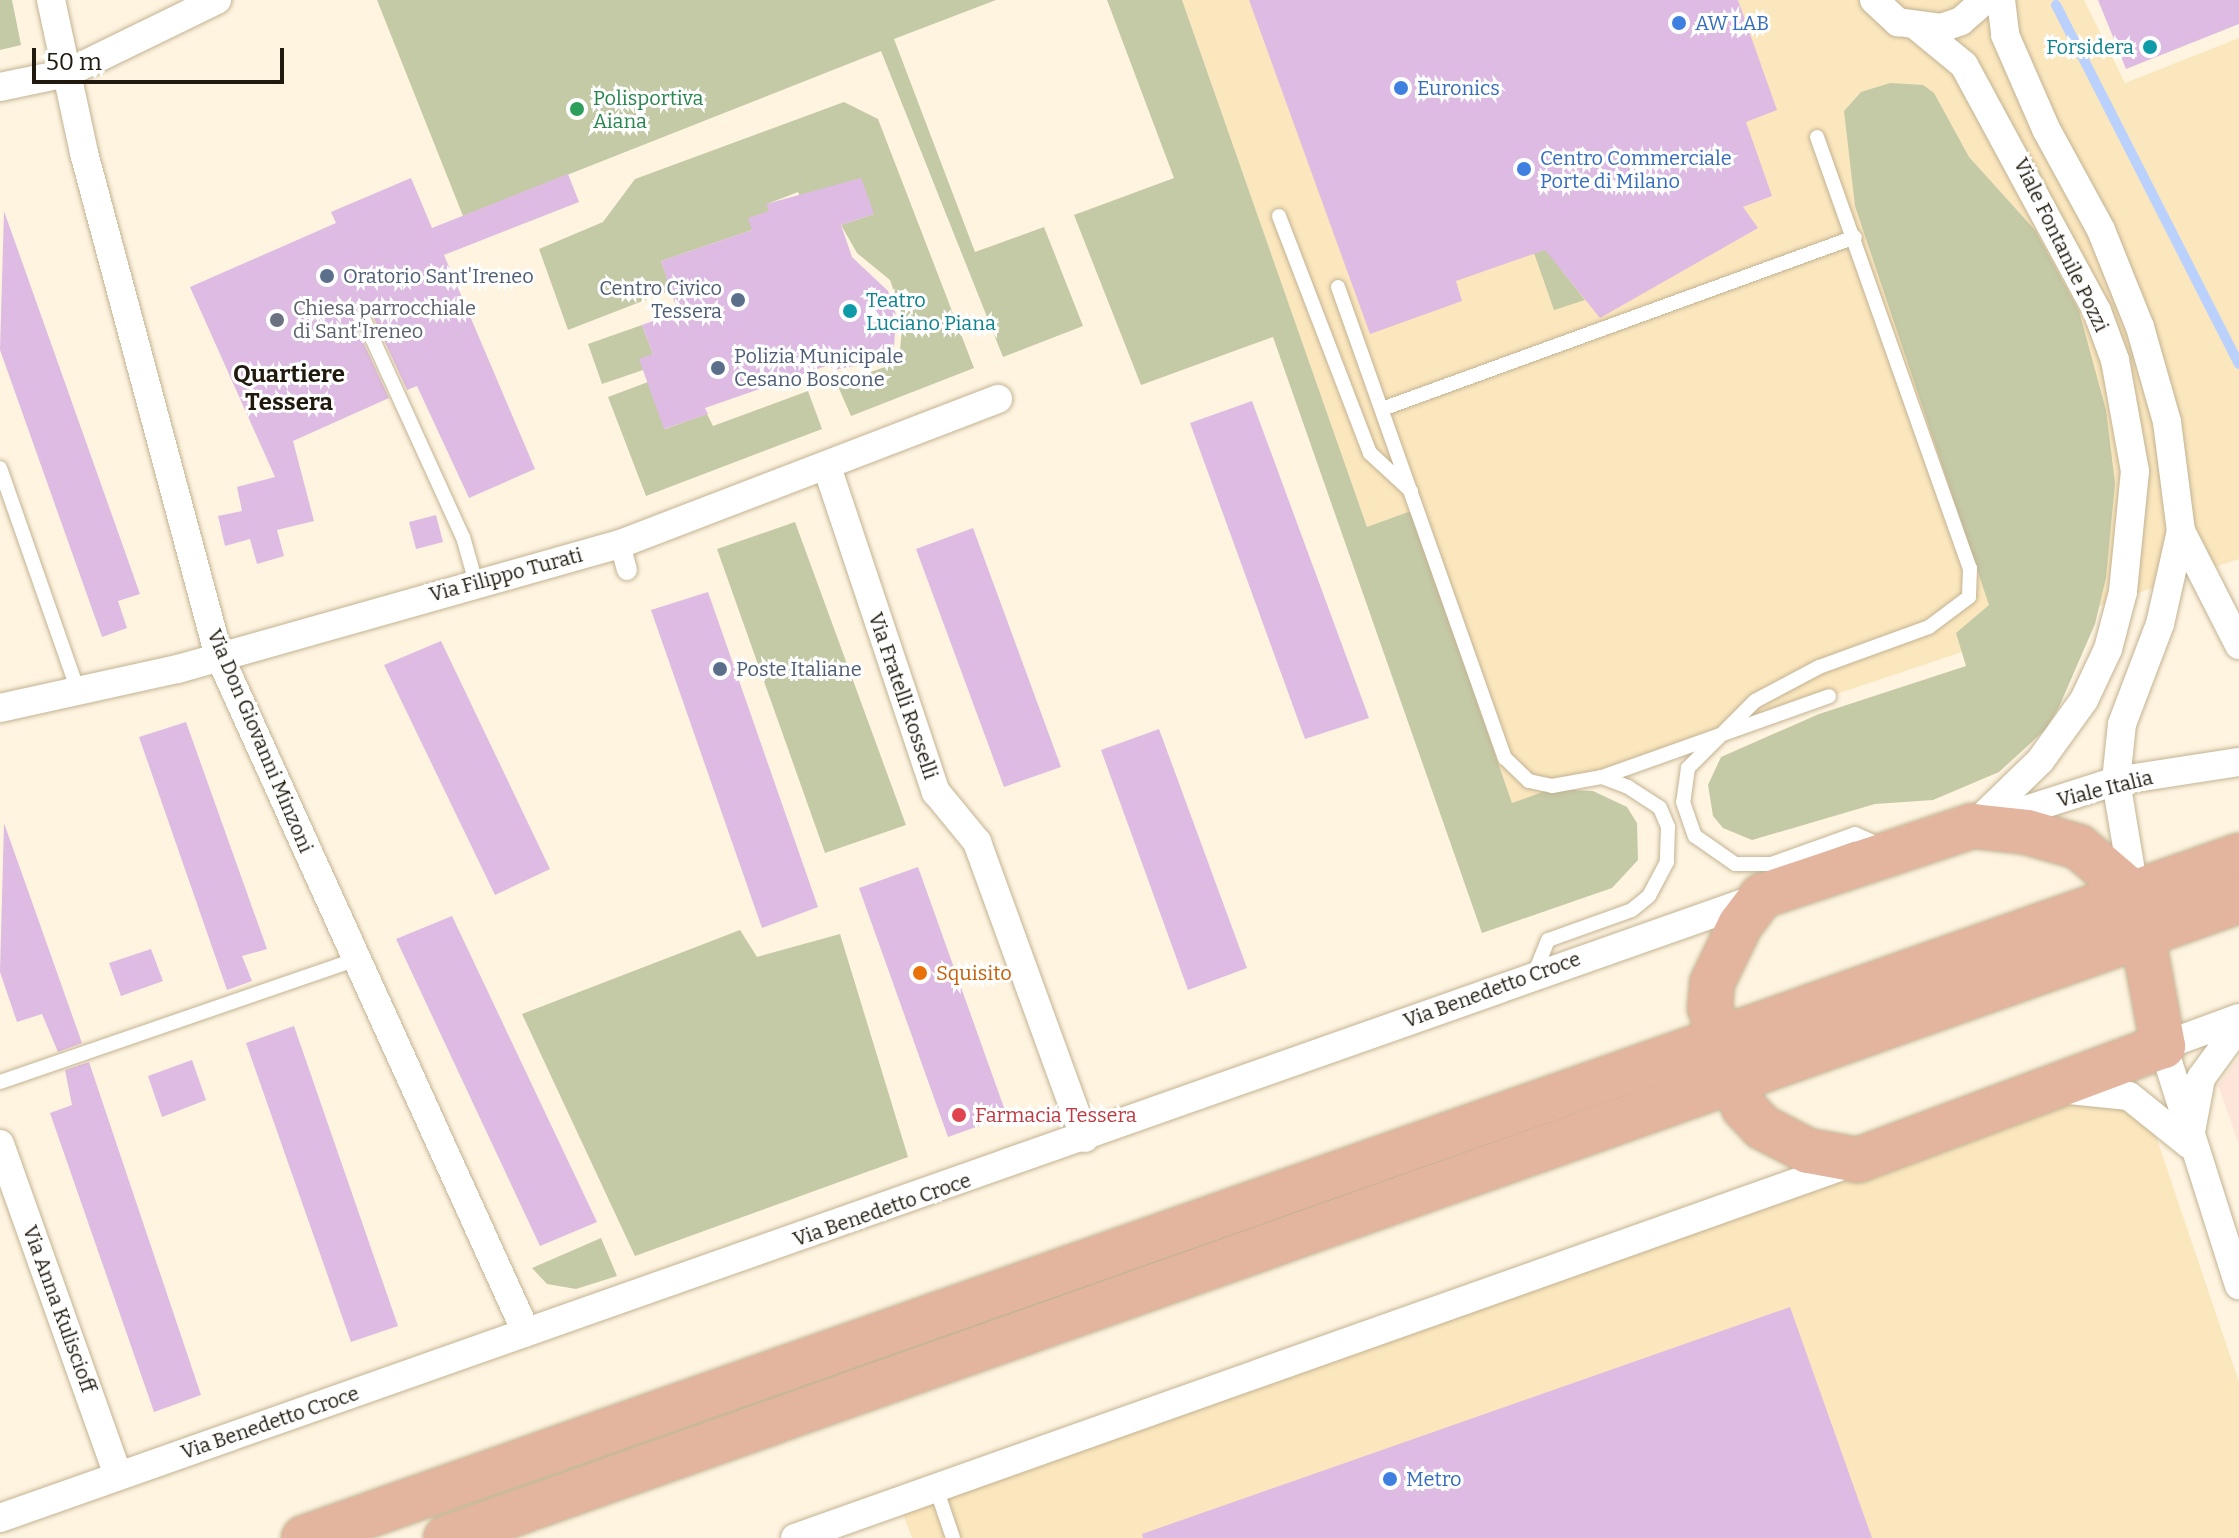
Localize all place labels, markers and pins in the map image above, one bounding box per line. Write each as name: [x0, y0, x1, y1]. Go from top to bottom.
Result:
place label: AW LAB: [1695, 11, 1769, 35]
marker: AW LAB: [1670, 14, 1688, 32]
place label: Forsidera: [2046, 35, 2134, 59]
marker: Forsidera: [2141, 38, 2159, 56]
place label: Euronics: [1417, 76, 1500, 100]
marker: Euronics: [1392, 79, 1410, 97]
place label: Polisportiva Aiana: [593, 86, 704, 133]
marker: Polisportiva Aiana: [568, 100, 586, 118]
place label: Centro Commerciale Porte di Milano: [1540, 146, 1732, 193]
marker: Centro Commerciale Porte di Milano: [1515, 160, 1533, 178]
place label: Oratorio Sant'Ireneo: [343, 264, 534, 288]
marker: Oratorio Sant'Ireneo: [318, 267, 336, 285]
place label: Centro Civico Tessera: [599, 276, 722, 323]
place label: Teatro Luciano Piana: [866, 288, 996, 335]
marker: Centro Civico Tessera: [729, 291, 747, 309]
place label: Chiesa parrocchiale di Sant'Ireneo: [293, 296, 476, 343]
marker: Teatro Luciano Piana: [841, 302, 859, 320]
marker: Chiesa parrocchiale di Sant'Ireneo: [268, 311, 286, 329]
place label: Polizia Municipale Cesano Boscone: [734, 344, 903, 391]
marker: Polizia Municipale Cesano Boscone: [709, 359, 727, 377]
place label: Poste Italiane: [736, 657, 862, 681]
marker: Poste Italiane: [711, 660, 729, 678]
place label: Squisito: [936, 961, 1012, 985]
marker: Squisito: [911, 964, 929, 982]
place label: Farmacia Tessera: [975, 1103, 1137, 1127]
marker: Farmacia Tessera: [950, 1106, 968, 1124]
place label: Metro: [1406, 1467, 1462, 1491]
marker: Metro: [1381, 1470, 1399, 1488]

